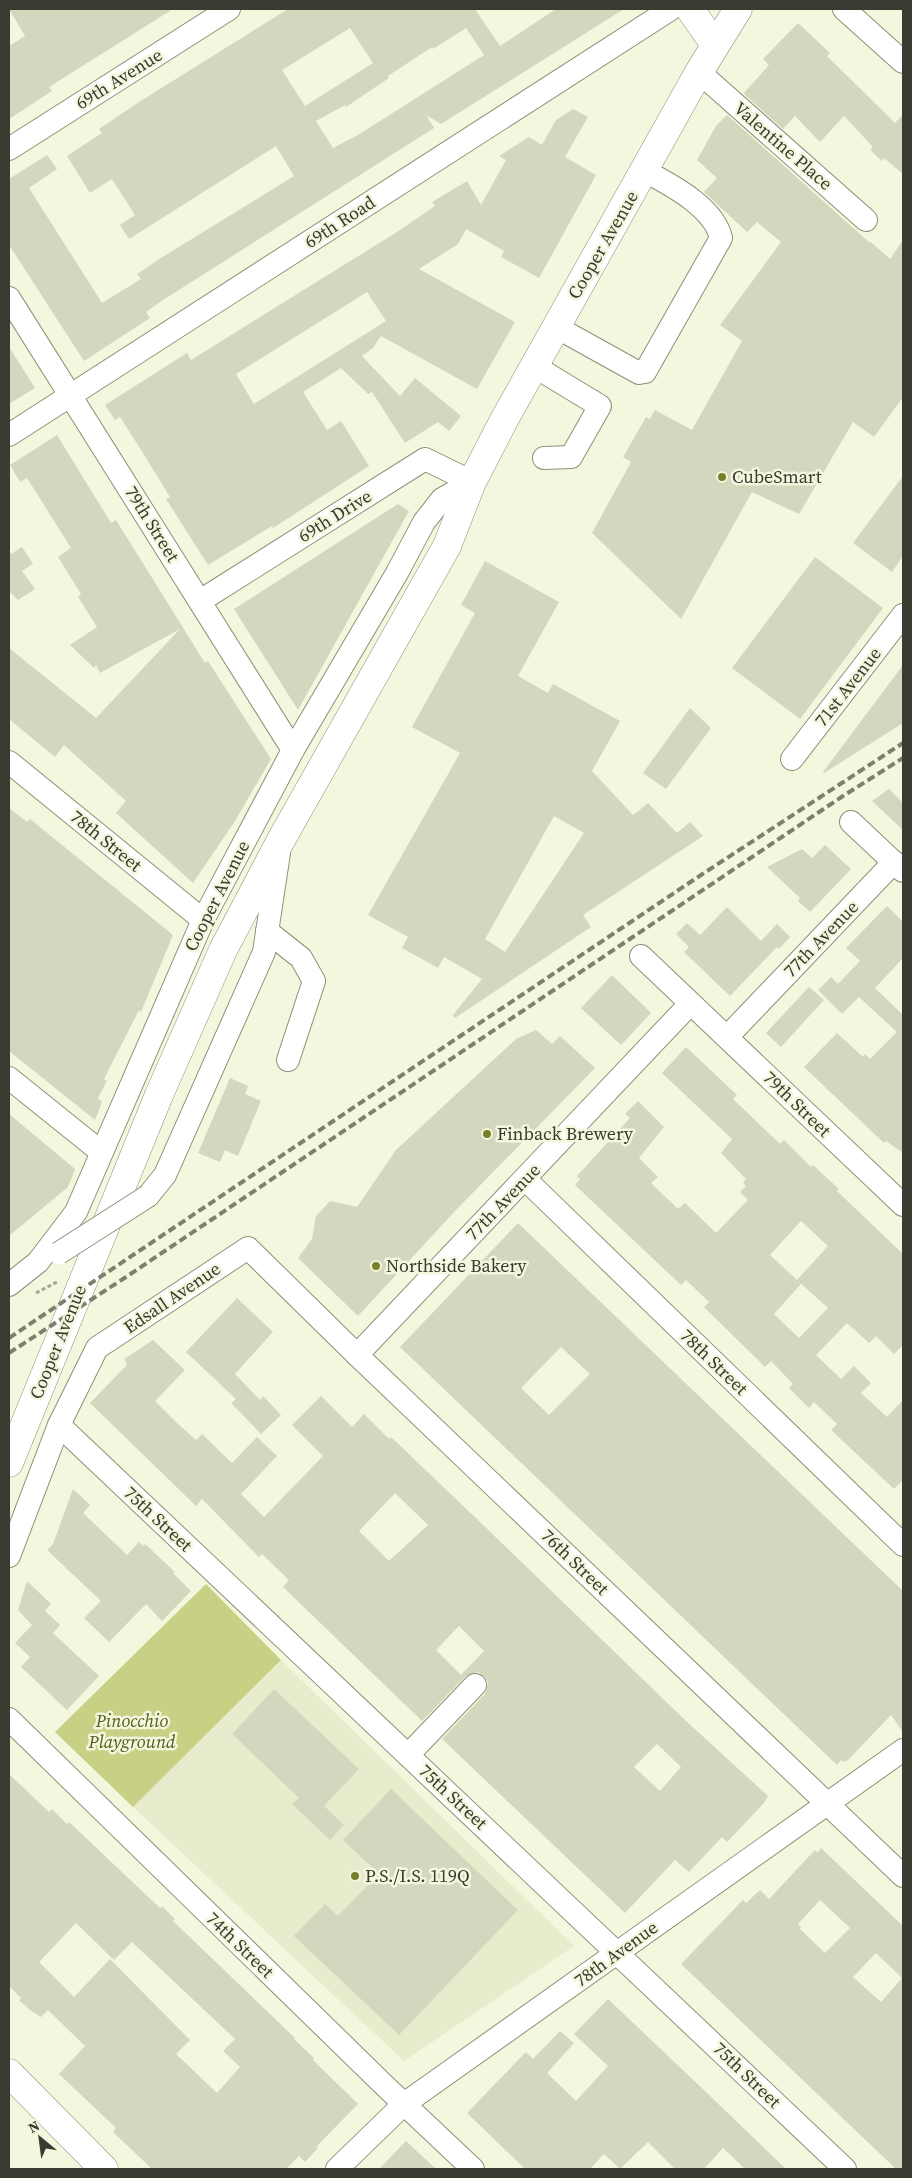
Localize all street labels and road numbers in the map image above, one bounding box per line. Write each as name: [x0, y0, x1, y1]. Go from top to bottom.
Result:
street label: 69th Avenue: [71, 42, 167, 115]
street label: Valentine Place: [728, 96, 838, 196]
street label: Cooper Avenue: [561, 186, 644, 304]
street label: 69th Road: [300, 189, 380, 254]
street label: 79th Street: [119, 481, 186, 567]
street label: 69th Drive: [293, 483, 376, 548]
street label: 71st Avenue: [809, 642, 887, 732]
street label: 78th Street: [65, 804, 147, 877]
street label: Cooper Avenue: [178, 836, 255, 956]
street label: 77th Avenue: [778, 895, 864, 983]
street label: 79th Street: [758, 1065, 837, 1142]
street label: 77th Avenue: [460, 1158, 546, 1246]
street label: Edsall Avenue: [118, 1256, 225, 1339]
street label: Cooper Avenue: [23, 1281, 92, 1403]
street label: 78th Street: [675, 1323, 754, 1400]
street label: 75th Street: [119, 1480, 198, 1557]
street label: 76th Street: [536, 1523, 615, 1600]
street label: 75th Street: [414, 1758, 493, 1835]
street label: 74th Street: [201, 1906, 280, 1983]
street label: 78th Avenue: [569, 1915, 663, 1993]
street label: 75th Street: [708, 2036, 787, 2113]

